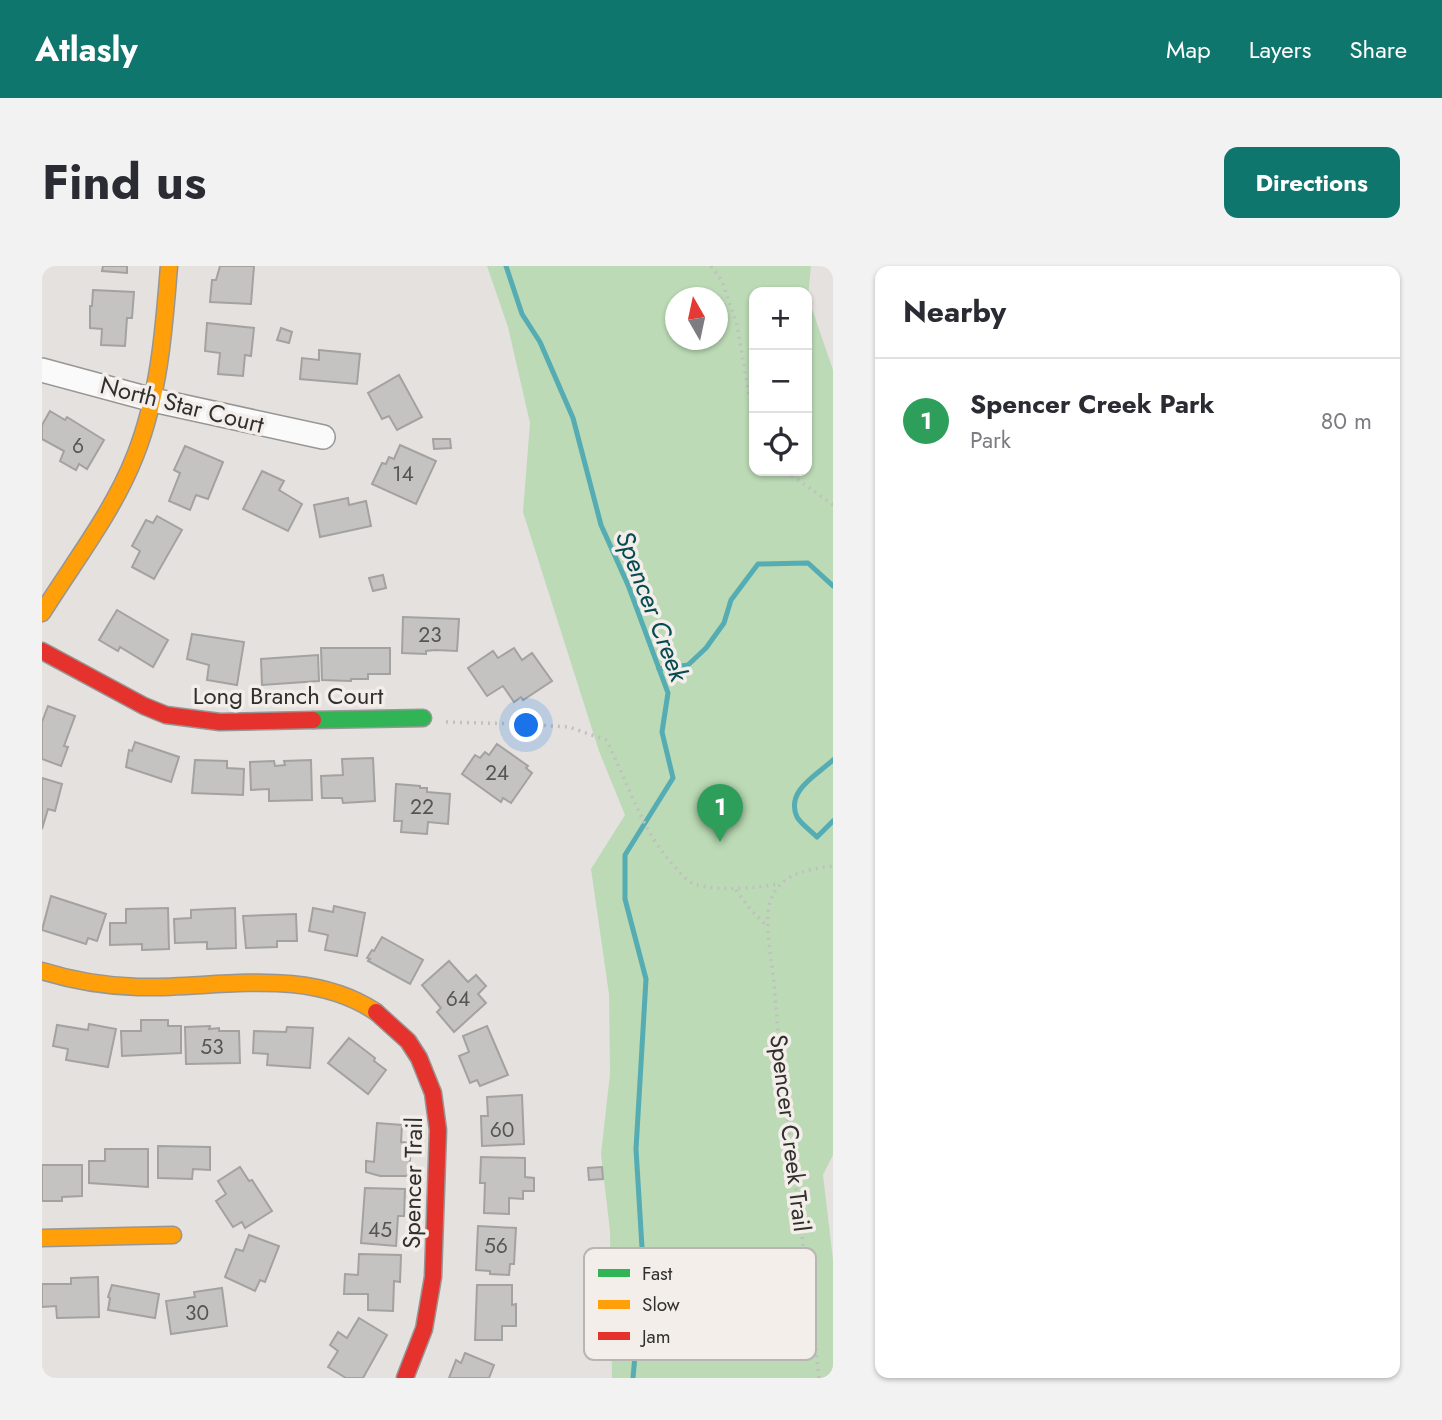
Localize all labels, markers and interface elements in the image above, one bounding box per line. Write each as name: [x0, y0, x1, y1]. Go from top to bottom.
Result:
text: Atlasly: [35, 26, 138, 73]
text: Map: [1166, 32, 1211, 67]
text: Layers: [1249, 32, 1311, 67]
text: Share: [1349, 32, 1407, 67]
text: Find us: [42, 147, 206, 217]
button: Directions: [1224, 147, 1400, 218]
north arrow: [665, 287, 728, 350]
map controls: [749, 287, 812, 476]
button: +: [749, 287, 812, 350]
text: Nearby: [903, 290, 1006, 333]
button: −: [749, 350, 812, 413]
street label: North Star Court: [97, 367, 268, 442]
text: Spencer Creek Park: [970, 385, 1215, 423]
text: 1: [920, 404, 932, 438]
text: 80 m: [1321, 404, 1372, 438]
button: locate: [749, 413, 812, 476]
text: Park: [970, 423, 1011, 457]
house number: 6: [72, 431, 84, 461]
house number: 14: [392, 459, 414, 489]
water label: Spencer Creek: [606, 525, 699, 689]
house number: 23: [418, 620, 442, 650]
street label: Long Branch Court: [193, 678, 384, 713]
your location: [509, 708, 543, 742]
house number: 24: [485, 758, 509, 788]
pin: 1: [697, 784, 743, 842]
house number: 22: [410, 792, 434, 822]
house number: 64: [446, 984, 470, 1014]
house number: 53: [200, 1032, 224, 1062]
street label: Spencer Creek Trail: [761, 1032, 820, 1234]
house number: 60: [490, 1115, 514, 1145]
street label: Spencer Trail: [394, 1117, 431, 1249]
house number: 45: [368, 1215, 392, 1245]
house number: 56: [484, 1231, 508, 1261]
legend: [584, 1248, 816, 1360]
text: Fast: [642, 1260, 673, 1287]
text: Slow: [642, 1291, 680, 1318]
house number: 30: [185, 1298, 209, 1328]
text: Jam: [639, 1323, 671, 1350]

